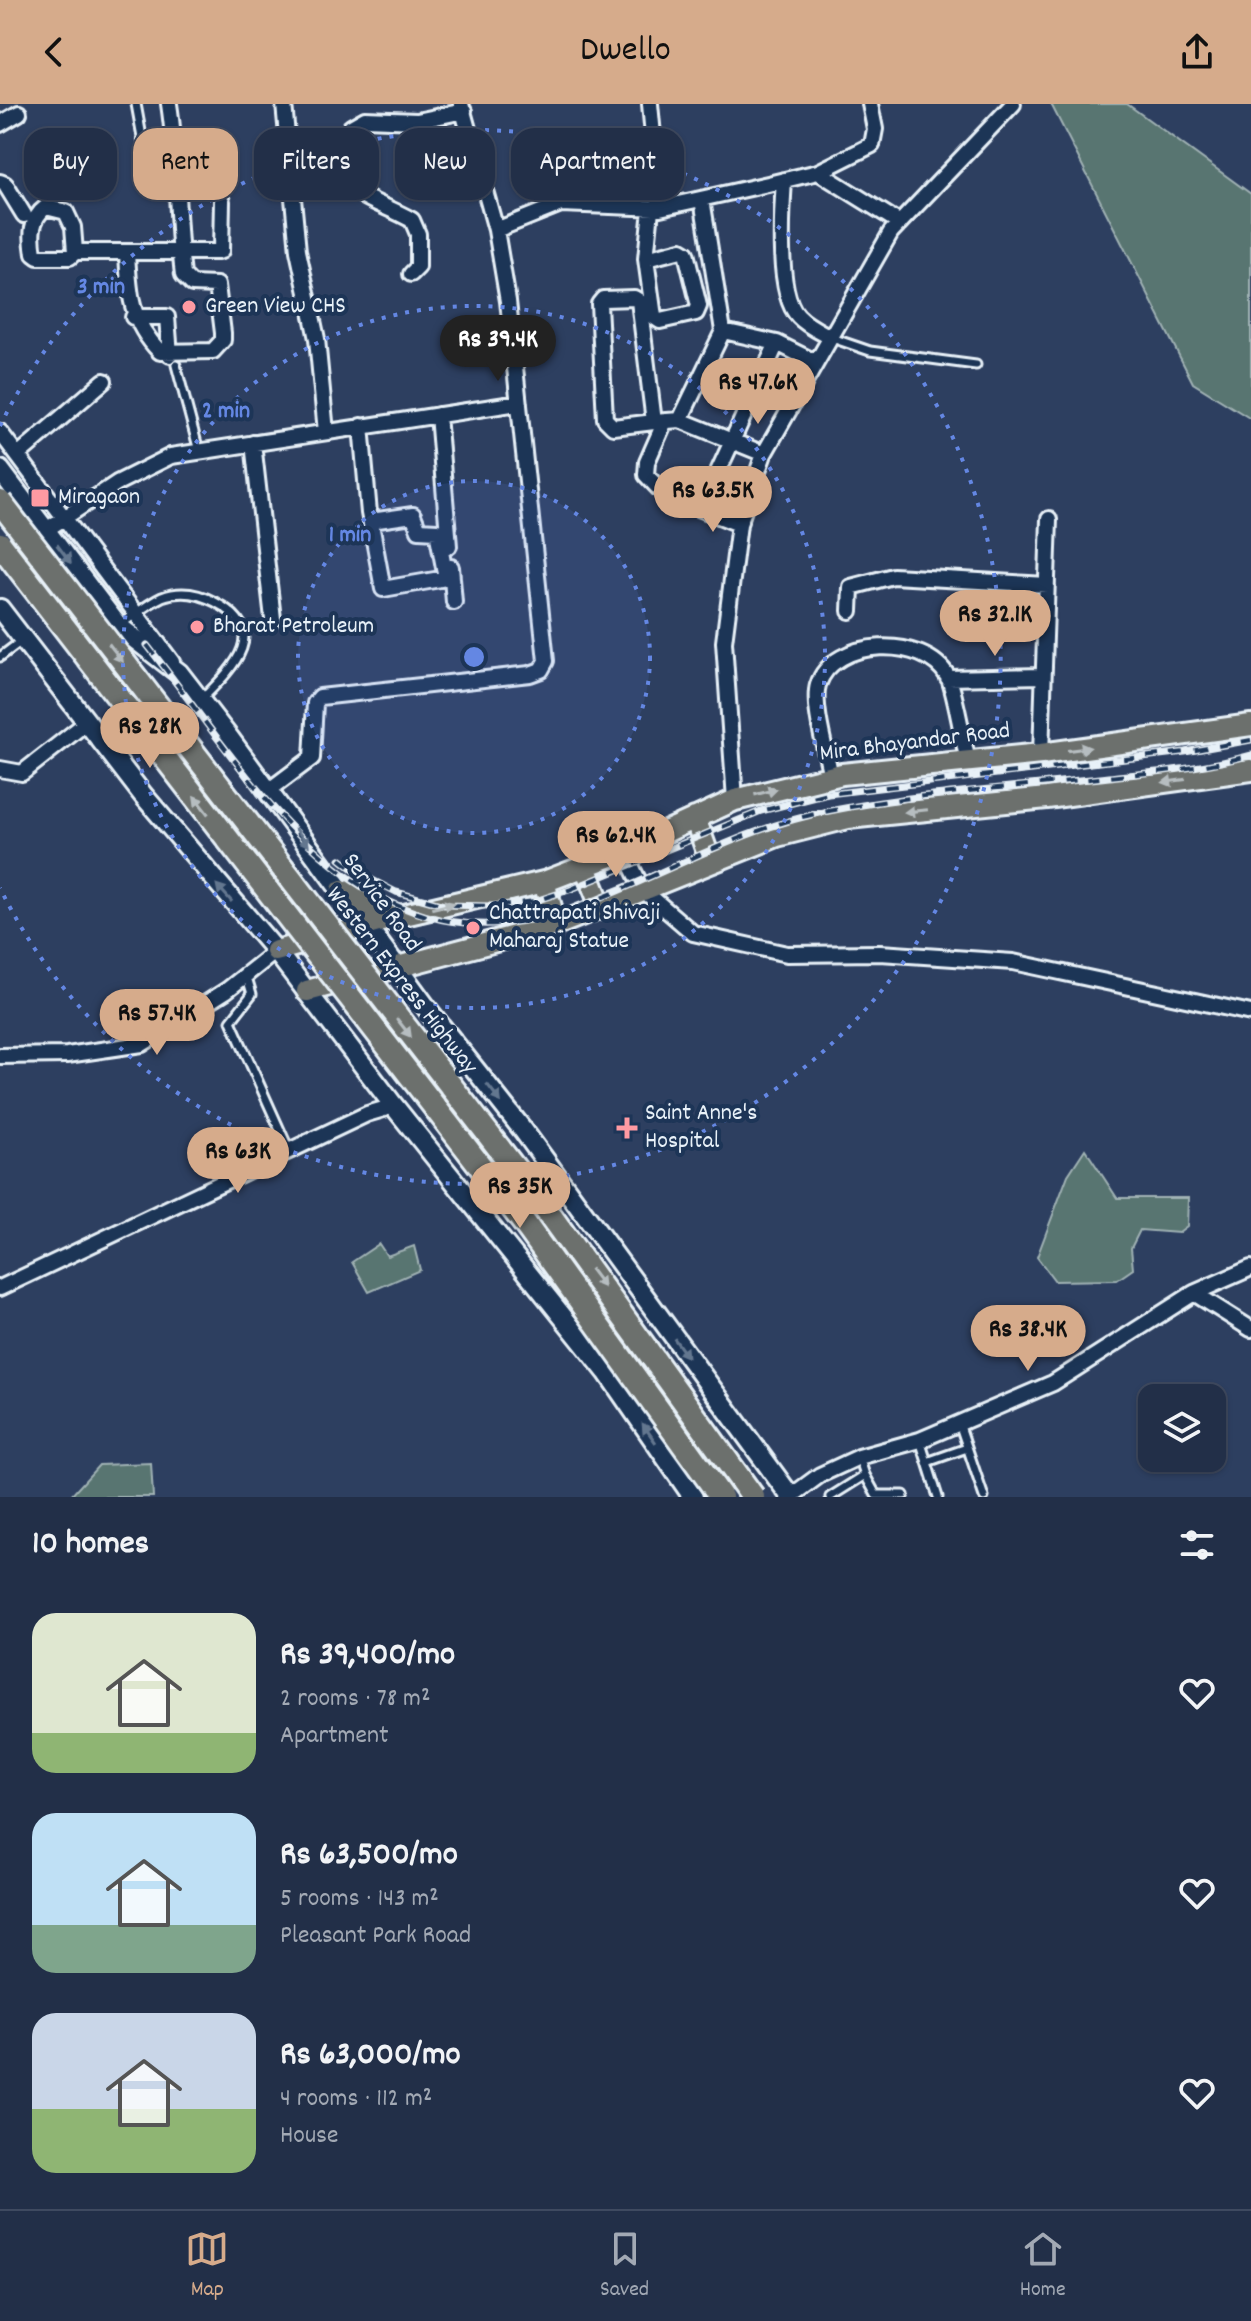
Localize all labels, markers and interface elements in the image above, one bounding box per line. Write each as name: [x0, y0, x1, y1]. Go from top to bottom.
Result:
text: Dwello: [580, 26, 671, 78]
icon: back: [32, 30, 76, 74]
icon: share: [1175, 30, 1219, 74]
chip: Buy: [24, 128, 117, 200]
chip: Rent: [133, 128, 238, 200]
chip: Filters: [254, 128, 379, 200]
chip: New: [395, 128, 495, 200]
chip: Apartment: [511, 128, 684, 200]
text: 3 min: [77, 271, 125, 305]
place label: Green View CHS: [205, 290, 346, 324]
marker: Green View CHS: [180, 298, 198, 316]
pin: Rs 39.4K: [415, 315, 581, 383]
text: Rs 39.4K: [458, 322, 538, 359]
pin: Rs 47.6K: [675, 358, 841, 426]
text: Rs 47.6K: [718, 365, 798, 402]
text: 2 min: [202, 395, 250, 429]
pin: Rs 63.5K: [630, 466, 796, 534]
text: Rs 63.5K: [672, 473, 754, 510]
place label: Miragaon: [58, 481, 140, 515]
marker: Miragaon: [29, 487, 51, 509]
text: 1 min: [329, 519, 371, 553]
one-way arrow: [56, 543, 72, 565]
pin: Rs 32.1K: [912, 590, 1078, 658]
text: Rs 32.1K: [958, 597, 1032, 634]
place label: Bharat Petroleum: [213, 610, 374, 644]
marker: Bharat Petroleum: [188, 618, 206, 636]
one-way arrow: [107, 643, 123, 663]
centre of rings: [460, 643, 488, 671]
pin: Rs 28K: [85, 702, 215, 770]
text: Rs 28K: [118, 709, 182, 746]
street label: Mira Bhayandar Road: [818, 714, 1012, 772]
one-way arrow: [1067, 742, 1092, 755]
one-way arrow: [1161, 775, 1186, 788]
one-way arrow: [754, 786, 779, 798]
one-way arrow: [194, 795, 210, 815]
one-way arrow: [903, 805, 928, 818]
pin: Rs 62.4K: [533, 811, 699, 879]
text: Rs 62.4K: [576, 818, 656, 855]
one-way arrow: [294, 827, 310, 847]
street label: Service Road: [333, 846, 429, 960]
street label: Western Express Highway: [317, 880, 486, 1083]
one-way arrow: [216, 883, 234, 902]
place label: Chattrapati Shivaji Maharaj Statue: [489, 897, 660, 959]
one-way arrow: [431, 899, 456, 911]
marker: Chattrapati Shivaji Maharaj Statue: [464, 919, 482, 937]
pin: Rs 57.4K: [74, 989, 240, 1057]
text: Rs 57.4K: [118, 996, 196, 1033]
one-way arrow: [395, 1018, 411, 1038]
one-way arrow: [485, 1083, 501, 1103]
place label: Saint Anne's Hospital: [645, 1097, 757, 1159]
marker: Saint Anne's Hospital: [616, 1117, 638, 1139]
pin: Rs 63K: [173, 1127, 303, 1195]
text: Rs 63K: [205, 1134, 271, 1171]
pin: Rs 35K: [455, 1162, 585, 1230]
text: Rs 35K: [487, 1169, 553, 1206]
one-way arrow: [589, 1267, 604, 1288]
pin: Rs 38.4K: [945, 1305, 1111, 1373]
text: Rs 38.4K: [989, 1312, 1067, 1349]
one-way arrow: [673, 1337, 689, 1358]
map controls: [1138, 1384, 1226, 1472]
button: layers: [1138, 1384, 1226, 1472]
one-way arrow: [642, 1422, 657, 1443]
text: 10 homes: [32, 1521, 149, 1570]
icon: filters: [1175, 1523, 1219, 1567]
text: Rs 39,400/mo: [280, 1632, 455, 1681]
icon: home: [96, 1645, 192, 1741]
icon: heart: [1175, 1671, 1219, 1715]
text: 2 rooms · 78 m²: [280, 1681, 430, 1718]
text: Apartment: [280, 1718, 389, 1755]
text: Rs 63,500/mo: [280, 1832, 458, 1881]
icon: home: [96, 1845, 192, 1941]
icon: heart: [1175, 1871, 1219, 1915]
text: 5 rooms · 143 m²: [280, 1881, 439, 1918]
text: Pleasant Park Road: [280, 1918, 471, 1955]
text: Rs 63,000/mo: [280, 2032, 461, 2081]
icon: home: [96, 2045, 192, 2141]
icon: heart: [1175, 2071, 1219, 2115]
text: 4 rooms · 112 m²: [280, 2081, 432, 2118]
text: House: [280, 2118, 338, 2155]
tab: Map: [185, 2227, 229, 2306]
tab: Saved: [600, 2227, 649, 2306]
tab: Home: [1020, 2227, 1066, 2306]

